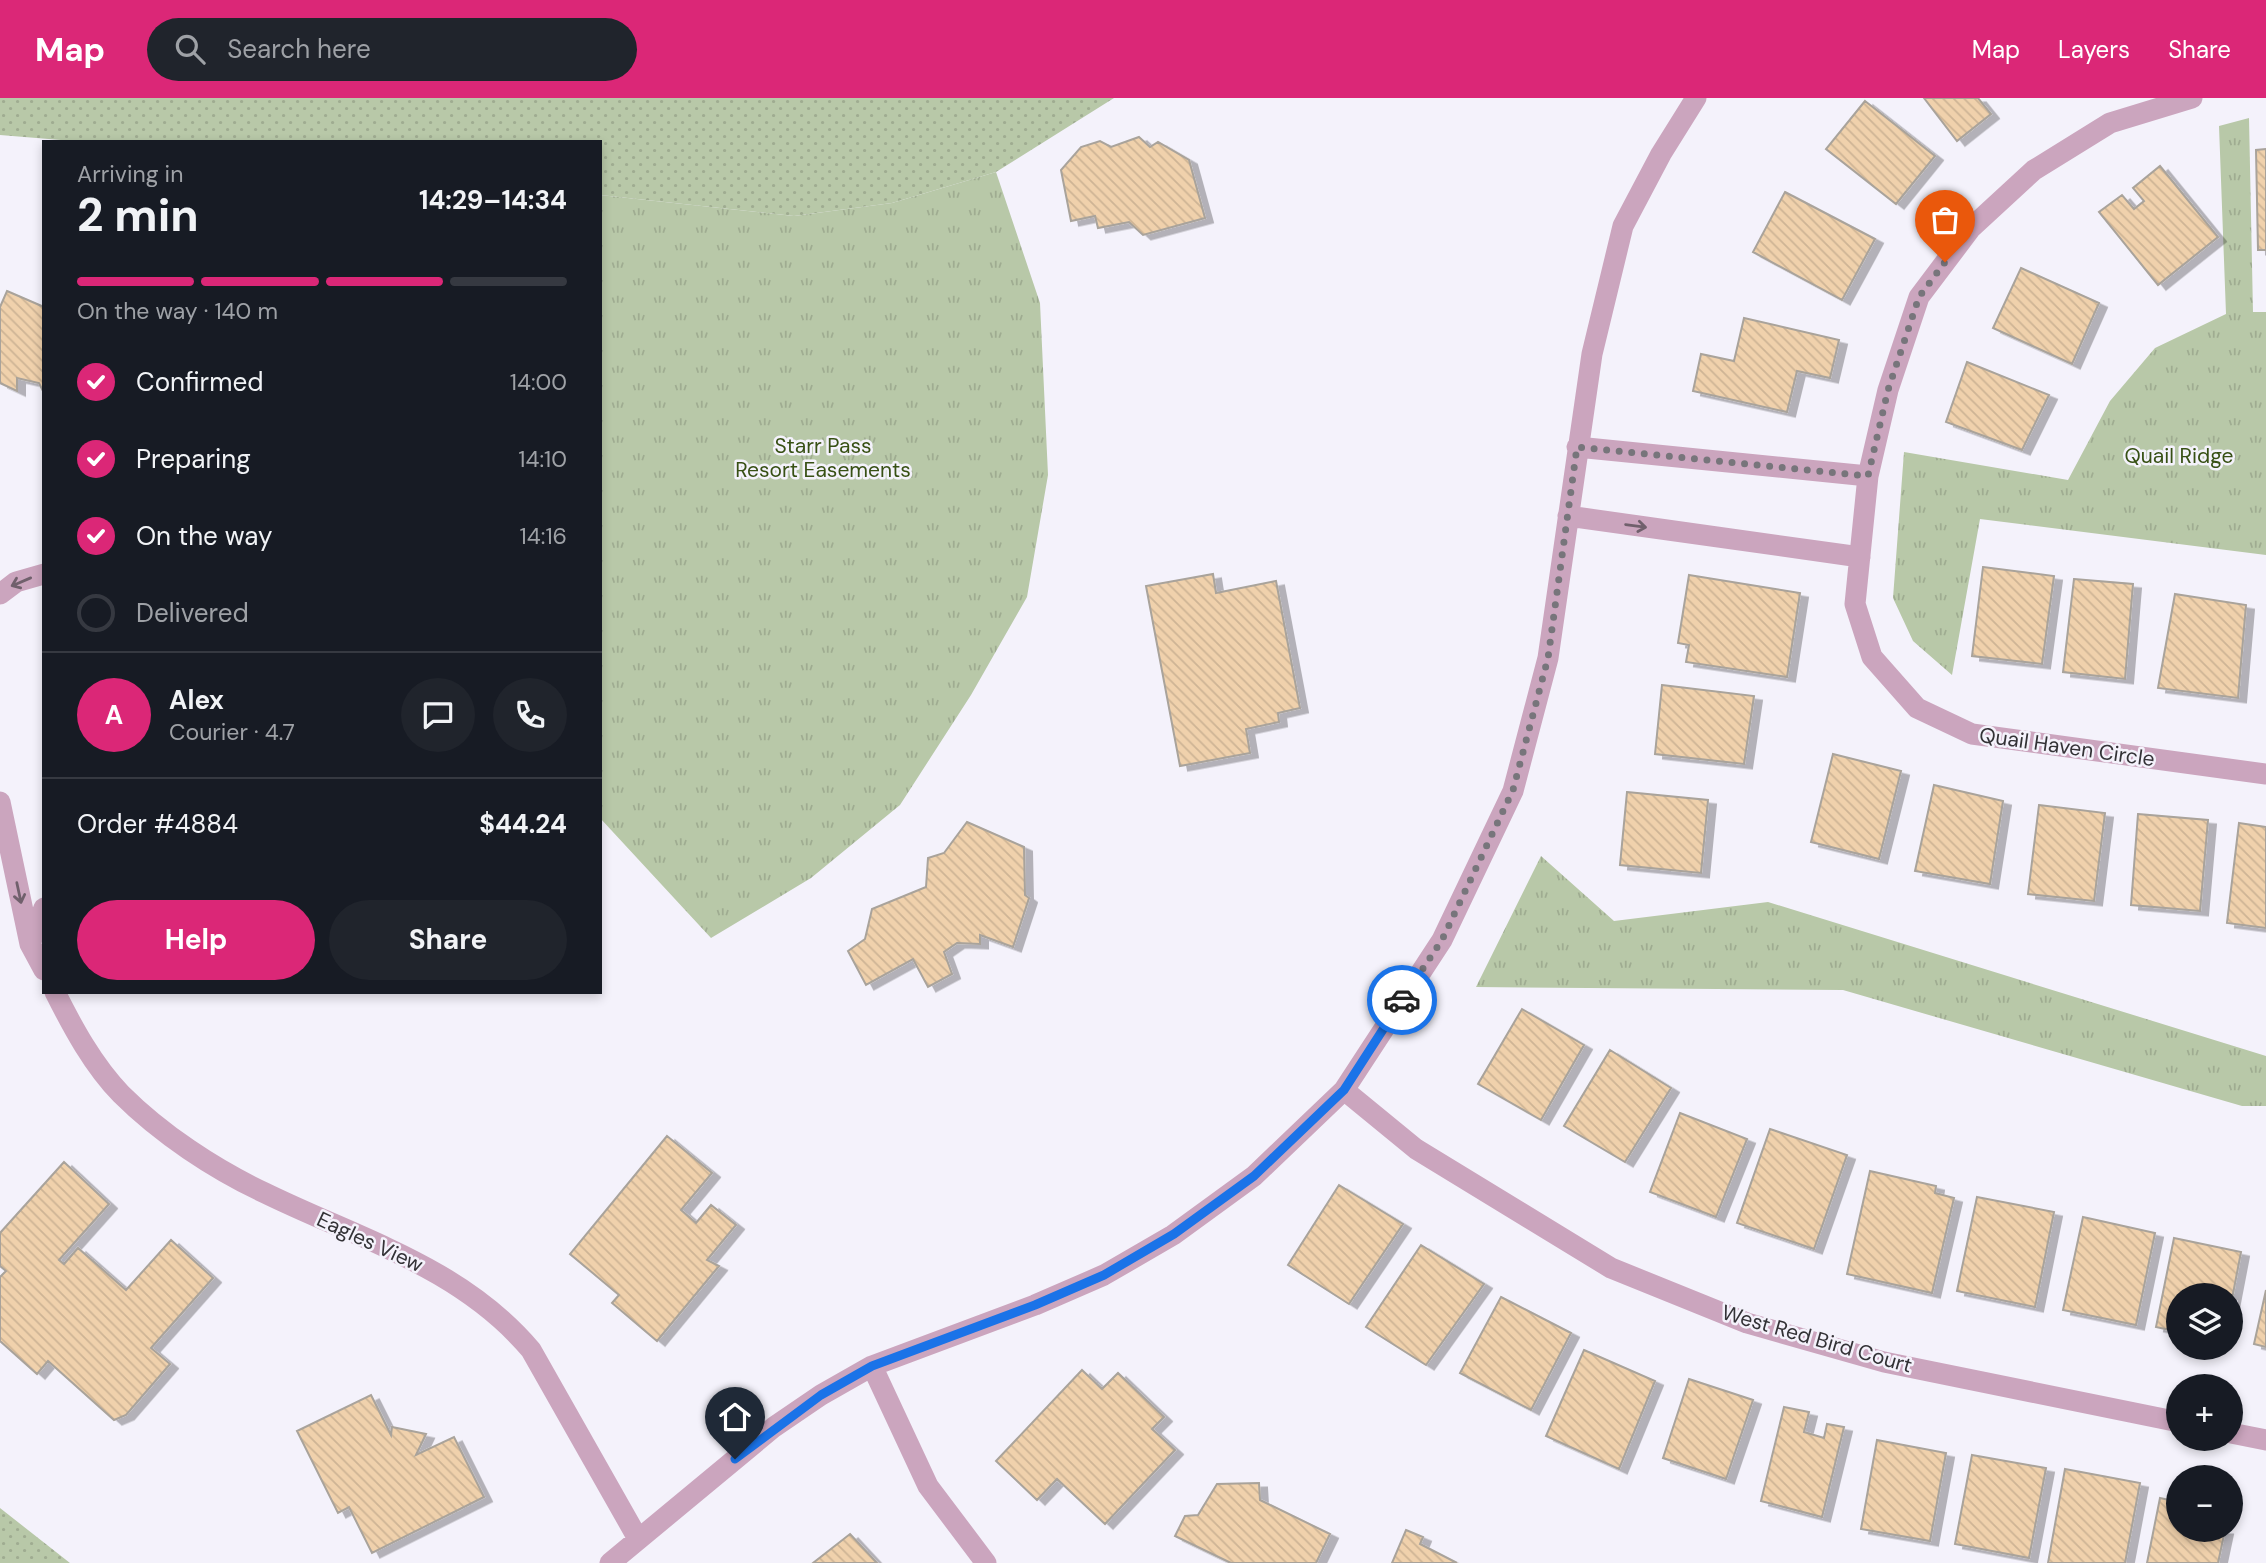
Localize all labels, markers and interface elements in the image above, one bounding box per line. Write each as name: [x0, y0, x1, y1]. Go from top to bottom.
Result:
search box: [147, 18, 637, 81]
text: Map: [35, 28, 105, 71]
icon: search: [171, 30, 209, 68]
text: Search here: [227, 32, 371, 66]
text: Map: [1972, 34, 2020, 65]
text: Layers: [2058, 34, 2130, 65]
text: Share: [2168, 34, 2231, 65]
text: Arriving in: [77, 159, 183, 189]
text: 14:29–14:34: [419, 183, 567, 217]
text: 2 min: [77, 185, 199, 245]
pin: [1915, 190, 1975, 262]
icon: bag: [1926, 201, 1964, 239]
text: On the way · 140 m: [77, 296, 278, 326]
icon: check: [77, 363, 115, 401]
text: Confirmed: [136, 365, 263, 399]
text: 14:00: [510, 367, 567, 397]
park label: Starr Pass Resort Easements: [735, 432, 911, 484]
icon: check: [77, 440, 115, 478]
text: Preparing: [136, 442, 251, 476]
park label: Quail Ridge: [2125, 442, 2234, 470]
text: 14:10: [518, 444, 567, 474]
icon: check: [77, 517, 115, 555]
text: On the way: [136, 519, 272, 553]
one-way arrow: [1624, 519, 1647, 532]
text: 14:16: [520, 521, 567, 551]
one-way arrow: [11, 576, 32, 589]
text: Delivered: [136, 596, 249, 630]
button: chat: [401, 678, 475, 752]
button: phone: [493, 678, 567, 752]
text: Alex: [169, 683, 224, 717]
text: A: [105, 698, 123, 732]
text: Courier · 4.7: [169, 717, 295, 747]
street label: Quail Haven Circle: [1978, 721, 2156, 773]
text: Order #4884: [77, 807, 238, 841]
text: $44.24: [479, 807, 567, 841]
one-way arrow: [13, 881, 27, 904]
button: Help: [77, 900, 315, 980]
button: Share: [329, 900, 567, 980]
courier: [1367, 965, 1437, 1035]
icon: car: [1383, 981, 1421, 1019]
street label: Eagles View: [312, 1205, 428, 1279]
map controls: [2166, 1283, 2243, 1542]
button: layers: [2166, 1283, 2243, 1360]
street label: West Red Bird Court: [1718, 1298, 1916, 1380]
button: +: [2166, 1374, 2243, 1451]
pin: [705, 1387, 765, 1459]
icon: home: [716, 1398, 754, 1436]
button: −: [2166, 1465, 2243, 1542]

